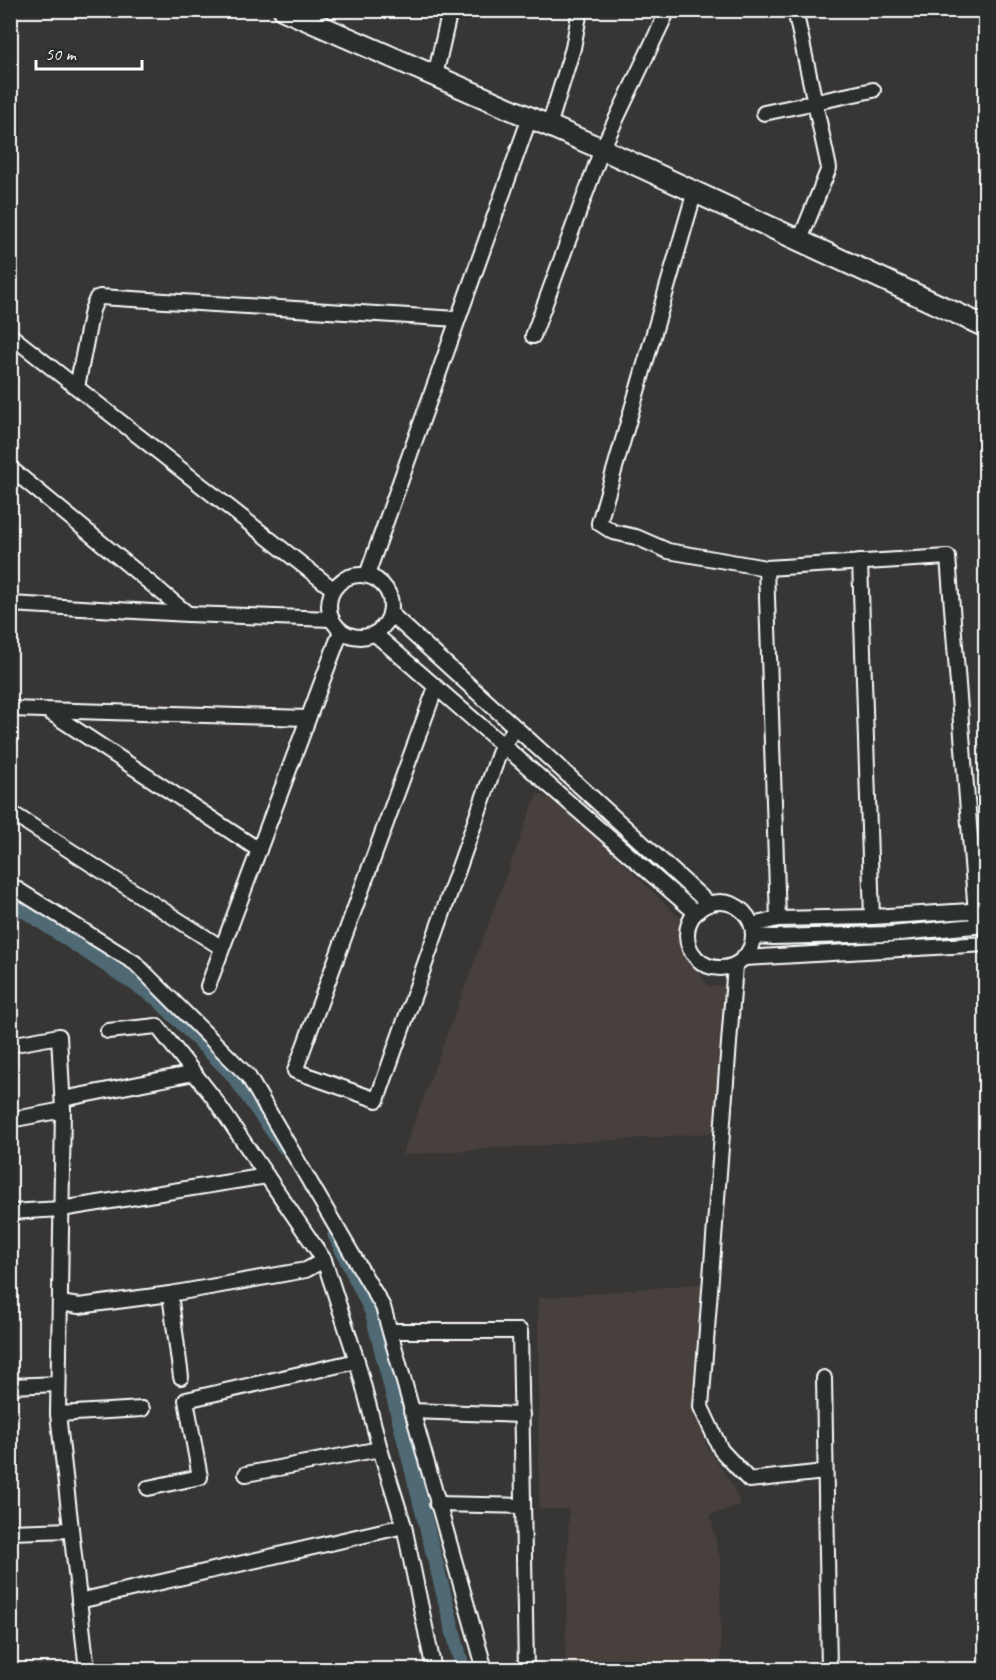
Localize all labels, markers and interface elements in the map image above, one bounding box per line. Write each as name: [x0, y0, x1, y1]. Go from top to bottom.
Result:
scale bar: [36, 33, 142, 71]
text: 50 m: [45, 43, 78, 65]

